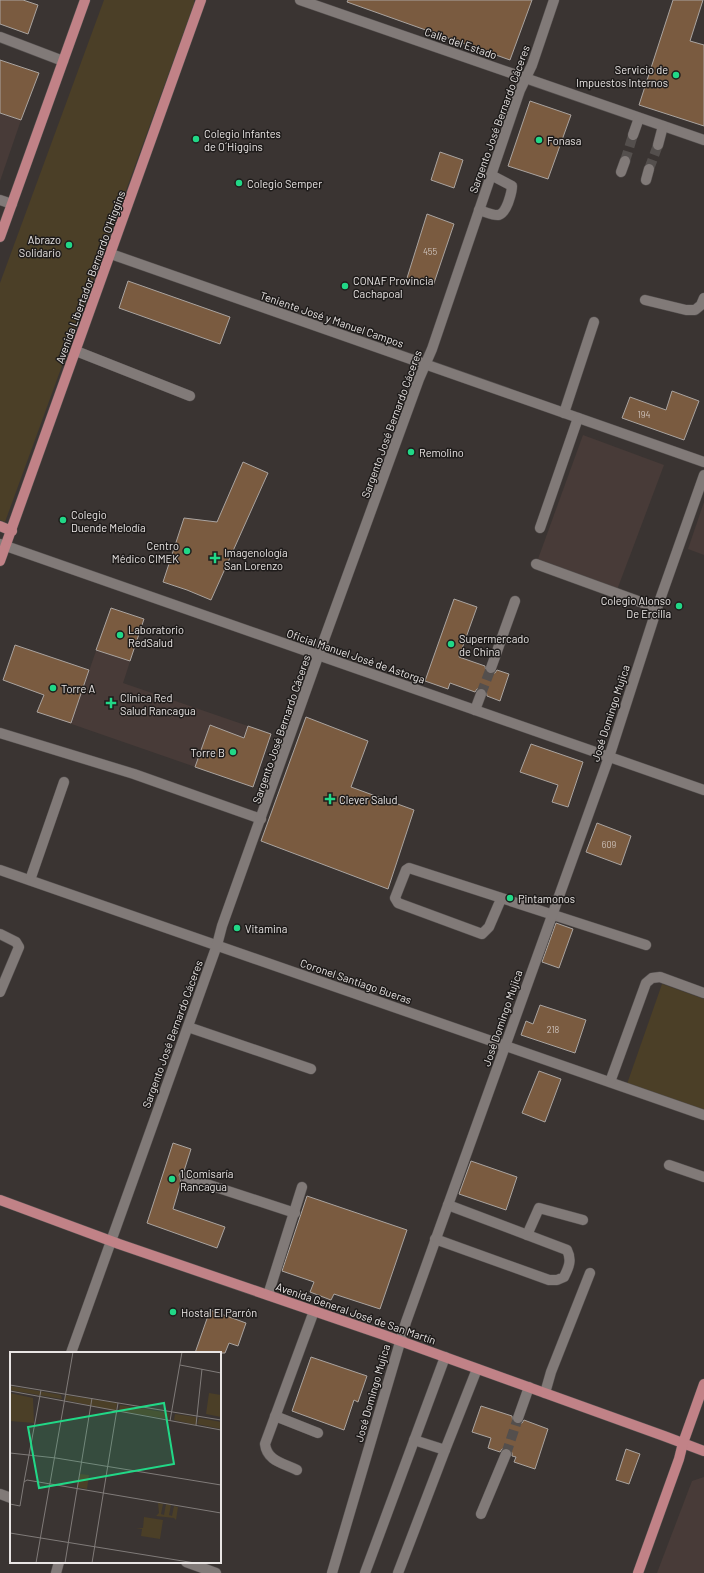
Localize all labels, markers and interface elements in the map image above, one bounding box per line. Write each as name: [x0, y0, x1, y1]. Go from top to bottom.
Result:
street label: Calle del Estado: [423, 25, 499, 61]
street label: Sargento José Bernardo Cáceres: [466, 43, 532, 195]
place label: Servicio de Impuestos Internos: [576, 63, 668, 89]
marker: Servicio de Impuestos Internos: [671, 70, 681, 80]
place label: Colegio Infantes de O´Higgins: [204, 127, 281, 153]
marker: Colegio Infantes de O´Higgins: [191, 134, 201, 144]
place label: Fonasa: [547, 134, 581, 147]
marker: Fonasa: [534, 135, 544, 145]
place label: Colegio Semper: [247, 177, 322, 190]
marker: Colegio Semper: [234, 178, 244, 188]
street label: Avenida Libertador Bernardo O'Higgins: [53, 189, 127, 365]
place label: Abrazo Solidario: [19, 233, 61, 259]
marker: Abrazo Solidario: [64, 240, 74, 250]
house number: 455: [423, 246, 437, 257]
place label: CONAF Provincia Cachapoal: [353, 274, 433, 300]
marker: CONAF Provincia Cachapoal: [340, 281, 350, 291]
street label: Teniente José y Manuel Campos: [258, 288, 406, 350]
street label: Sargento José Bernardo Cáceres: [358, 348, 424, 500]
house number: 194: [638, 409, 650, 420]
place label: Remolino: [419, 446, 464, 459]
marker: Remolino: [406, 447, 416, 457]
place label: Colegio Duende Melodía: [71, 508, 146, 534]
marker: Colegio Duende Melodía: [58, 515, 68, 525]
place label: Centro Médico CIMEK: [112, 539, 179, 565]
marker: Centro Médico CIMEK: [182, 546, 192, 556]
place label: Imagenología San Lorenzo: [224, 546, 288, 572]
marker: Imagenología San Lorenzo: [209, 552, 221, 564]
place label: Colegio Alonso De Ercilla: [601, 594, 671, 620]
marker: Colegio Alonso De Ercilla: [674, 601, 684, 611]
place label: Laboratorio RedSalud: [128, 623, 184, 649]
street label: Oficial Manuel José de Astorga: [285, 626, 427, 686]
marker: Laboratorio RedSalud: [115, 630, 125, 640]
place label: Supermercado de China: [459, 632, 529, 658]
marker: Supermercado de China: [446, 639, 456, 649]
street label: Sargento José Bernardo Cáceres: [249, 653, 313, 805]
street label: José Domingo Mujica: [588, 663, 632, 763]
place label: Torre A: [61, 682, 95, 695]
marker: Torre A: [48, 683, 58, 693]
place label: Clínica Red Salud Rancagua: [120, 691, 196, 717]
marker: Clínica Red Salud Rancagua: [105, 697, 117, 709]
place label: Torre B: [191, 746, 225, 759]
marker: Torre B: [228, 747, 238, 757]
marker: Clever Salud: [324, 793, 336, 805]
place label: Clever Salud: [339, 793, 398, 806]
house number: 609: [602, 839, 617, 850]
place label: Pintamonos: [518, 892, 575, 905]
marker: Pintamonos: [505, 893, 515, 903]
place label: Vitamina: [245, 922, 287, 935]
marker: Vitamina: [232, 923, 242, 933]
street label: Coronel Santiago Bueras: [299, 956, 413, 1006]
street label: Sargento José Bernardo Cáceres: [139, 958, 205, 1110]
street label: José Domingo Mujica: [479, 968, 525, 1068]
house number: 218: [547, 1024, 560, 1035]
place label: 1 Comisaría Rancagua: [180, 1167, 233, 1193]
marker: 1 Comisaría Rancagua: [167, 1174, 177, 1184]
street label: Avenida General José de San Martín: [274, 1279, 438, 1347]
place label: Hostal El Parrón: [181, 1306, 257, 1319]
marker: Hostal El Parrón: [168, 1307, 178, 1317]
street label: José Domingo Mujica: [352, 1343, 392, 1443]
inset map: [10, 1352, 221, 1563]

